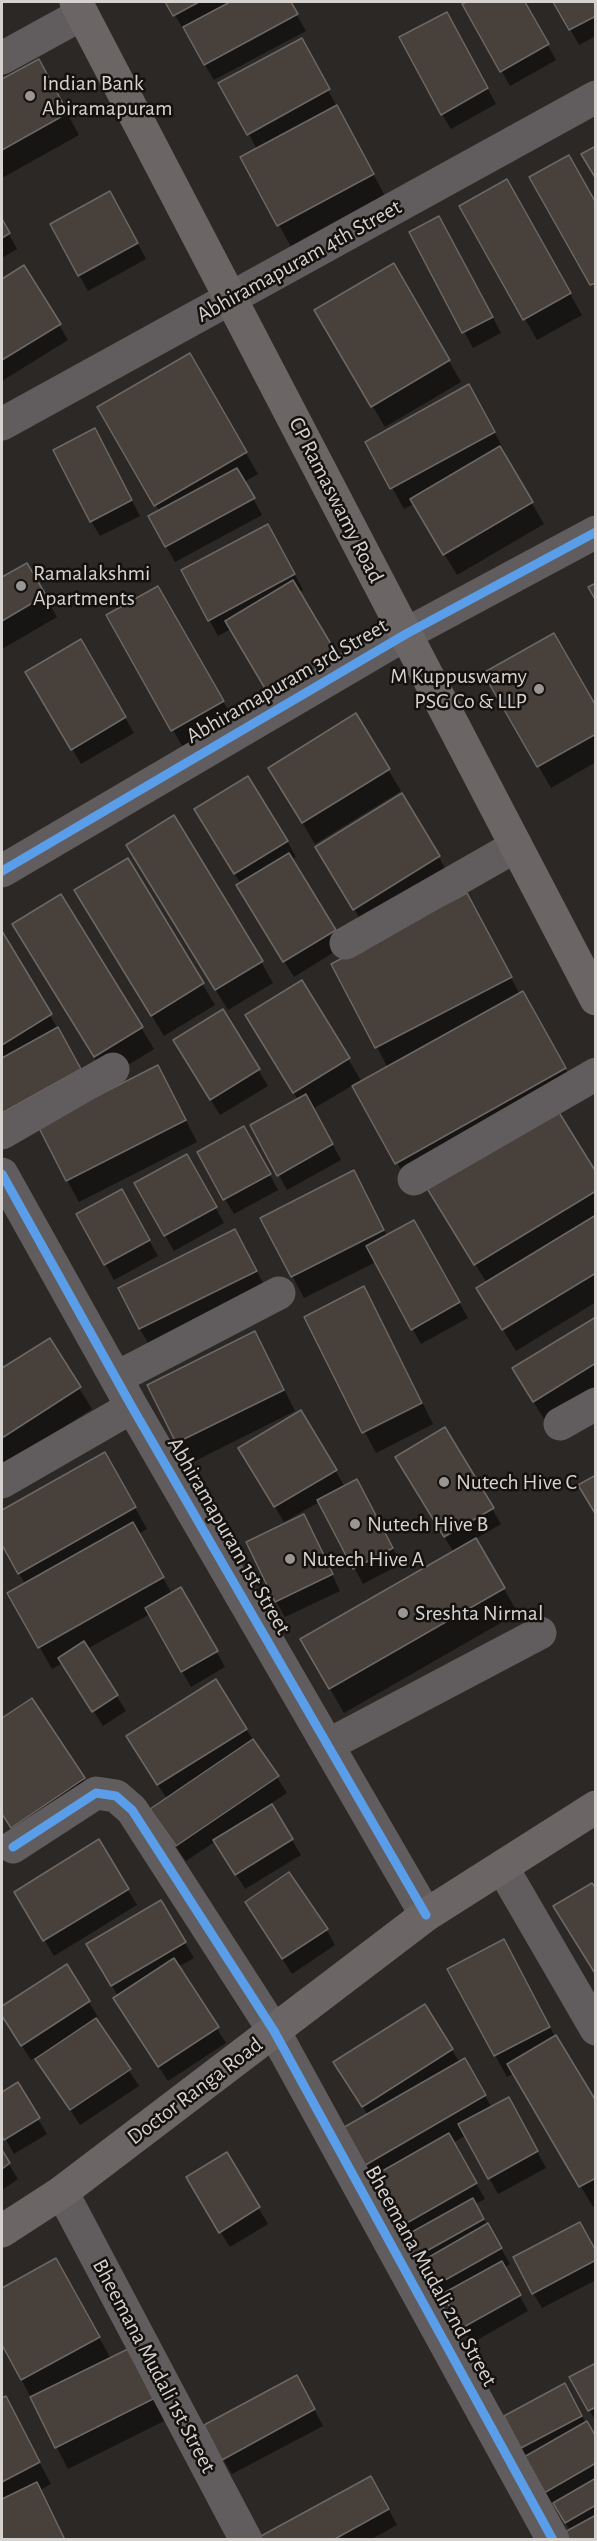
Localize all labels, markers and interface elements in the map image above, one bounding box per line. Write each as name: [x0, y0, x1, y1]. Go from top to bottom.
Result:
place label: Indian Bank Abiramapuram: [42, 70, 173, 122]
marker: Indian Bank Abiramapuram: [23, 89, 37, 103]
street label: Abhiramapuram 4th Street: [192, 194, 406, 328]
street label: CP Ramaswamy Road: [283, 413, 389, 587]
place label: Ramalakshmi Apartments: [33, 560, 150, 612]
marker: Ramalakshmi Apartments: [14, 579, 28, 593]
street label: Abhiramapuram 3rd Street: [181, 612, 393, 750]
place label: M Kuppuswamy PSG Co & LLP: [390, 663, 527, 714]
marker: M Kuppuswamy PSG Co & LLP: [532, 682, 546, 696]
street label: Abhiramapuram 1st Street: [162, 1432, 296, 1640]
place label: Nutech Hive C: [456, 1469, 577, 1495]
marker: Nutech Hive C: [437, 1475, 451, 1489]
place label: Nutech Hive B: [367, 1511, 488, 1537]
marker: Nutech Hive B: [348, 1517, 362, 1531]
place label: Nutech Hive A: [302, 1546, 424, 1572]
marker: Nutech Hive A: [283, 1552, 297, 1566]
place label: Sreshta Nirmal: [415, 1600, 543, 1626]
marker: Sreshta Nirmal: [396, 1606, 410, 1620]
street label: Doctor Ranga Road: [122, 2032, 268, 2150]
street label: Bheemana Mudali 2nd Street: [359, 2161, 503, 2391]
street label: Bheemana Mudali 1st Street: [86, 2255, 222, 2477]

